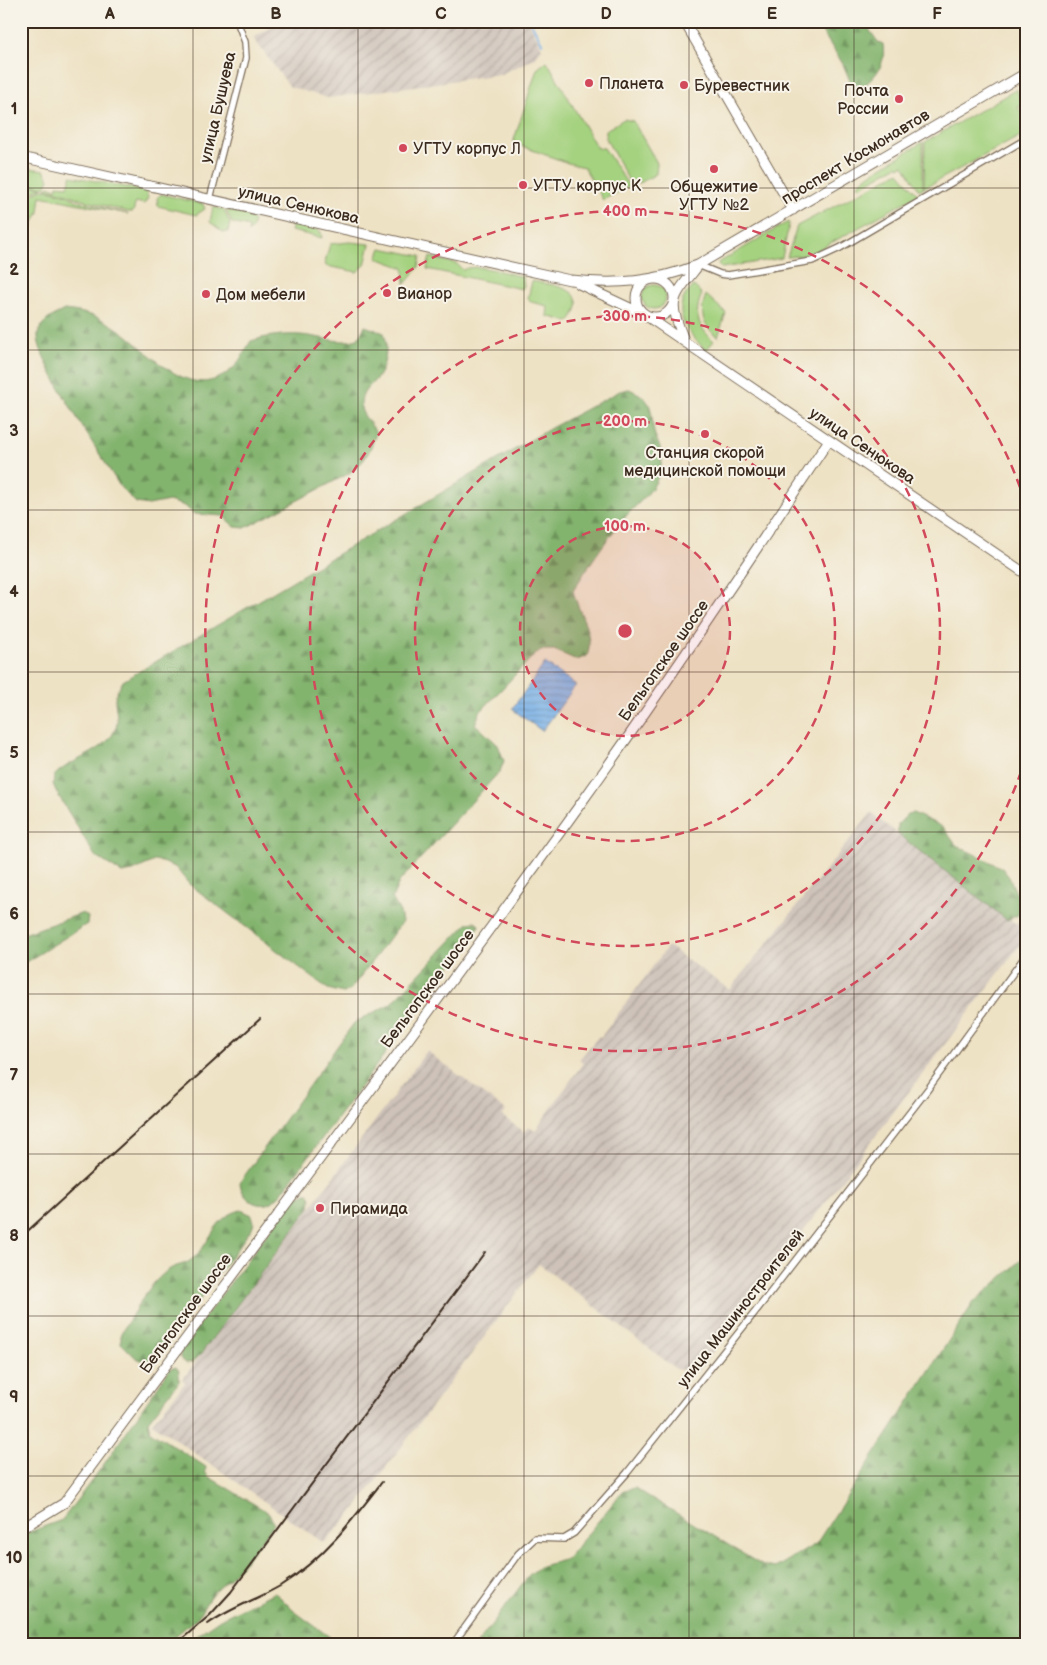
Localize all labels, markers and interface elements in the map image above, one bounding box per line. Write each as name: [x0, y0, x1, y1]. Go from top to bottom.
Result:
text: A: [104, 5, 115, 24]
text: B: [270, 5, 282, 24]
text: C: [435, 5, 447, 24]
text: D: [600, 5, 612, 24]
text: E: [767, 5, 777, 24]
text: F: [932, 5, 942, 24]
street label: улица Бушуева: [196, 49, 241, 165]
place label: Планета: [599, 75, 665, 94]
marker: Планета: [583, 77, 595, 89]
place label: Буревестник: [694, 77, 790, 96]
marker: Буревестник: [678, 79, 690, 91]
place label: Почта России: [837, 82, 890, 119]
marker: Почта России: [893, 93, 905, 105]
text: 1: [11, 100, 17, 119]
street label: проспект Космонавтов: [778, 105, 934, 209]
place label: УГТУ корпус Л: [413, 140, 521, 159]
marker: УГТУ корпус Л: [397, 142, 409, 154]
marker: Общежитие УГТУ №2: [708, 163, 720, 175]
place label: УГТУ корпус К: [533, 177, 642, 196]
place label: Общежитие УГТУ №2: [670, 178, 758, 215]
marker: УГТУ корпус К: [517, 179, 529, 191]
street label: улица Сенюкова: [236, 182, 362, 229]
text: 400 m: [603, 202, 647, 221]
text: 2: [9, 261, 19, 280]
place label: Вианор: [397, 285, 452, 304]
place label: Дом мебели: [216, 286, 306, 305]
marker: Вианор: [381, 287, 393, 299]
marker: Дом мебели: [200, 288, 212, 300]
text: 300 m: [603, 307, 647, 326]
street label: улица Сенюкова: [806, 404, 919, 489]
text: 200 m: [603, 412, 647, 431]
text: 3: [9, 422, 19, 441]
marker: Станция скорой медицинской помощи: [699, 428, 711, 440]
place label: Станция скорой медицинской помощи: [624, 444, 786, 481]
text: 100 m: [604, 517, 646, 536]
text: 4: [9, 583, 19, 602]
street label: Бельгопское шоссе: [615, 597, 713, 725]
centre of rings: [616, 622, 634, 640]
text: 5: [9, 744, 19, 763]
text: 6: [9, 905, 19, 924]
street label: Бельгопское шоссе: [377, 926, 479, 1052]
text: 7: [10, 1066, 19, 1085]
place label: Пирамида: [330, 1200, 409, 1219]
marker: Пирамида: [314, 1202, 326, 1214]
street label: улица Машиностроителей: [674, 1226, 809, 1392]
text: 8: [9, 1227, 19, 1246]
street label: Бельгопское шоссе: [136, 1250, 236, 1378]
text: 9: [9, 1388, 19, 1407]
text: 10: [6, 1549, 22, 1568]

